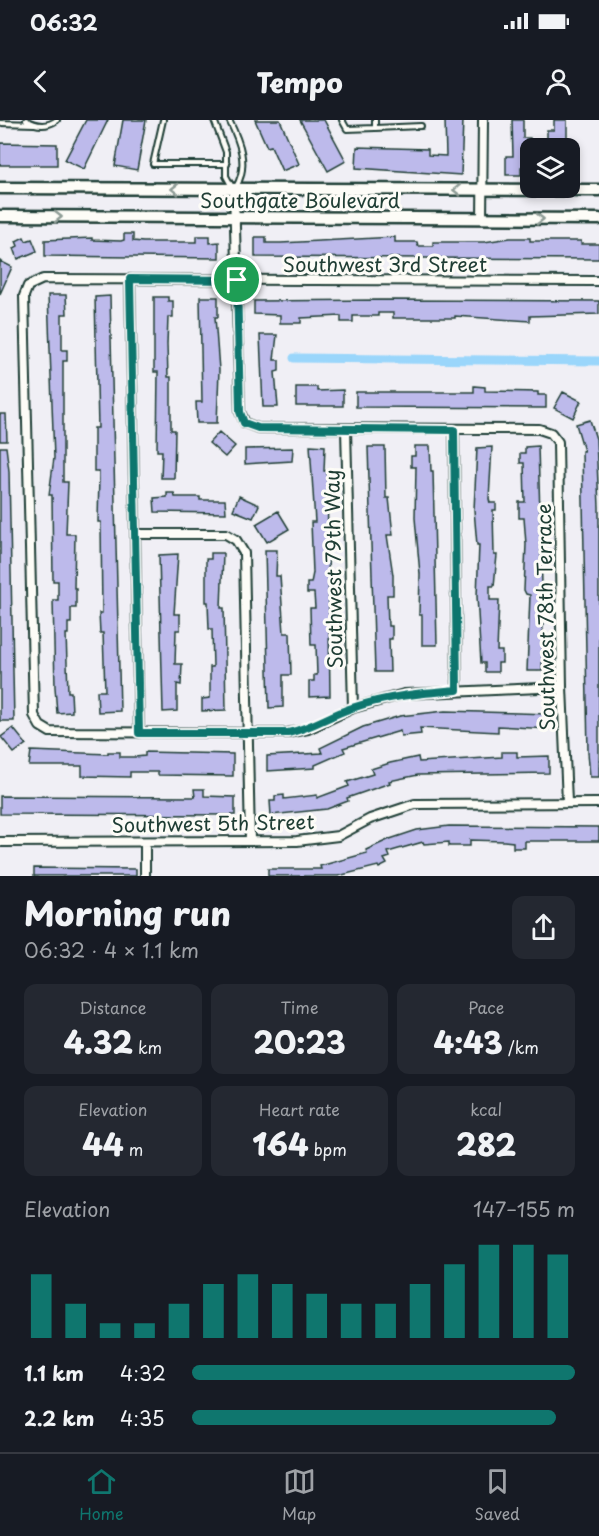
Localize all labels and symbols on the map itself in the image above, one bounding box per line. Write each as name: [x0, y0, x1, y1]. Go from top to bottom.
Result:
one-way arrow: [171, 183, 180, 195]
one-way arrow: [452, 184, 461, 196]
street label: Southgate Boulevard: [200, 185, 400, 215]
one-way arrow: [54, 211, 63, 223]
one-way arrow: [536, 213, 545, 225]
street label: Southwest 3rd Street: [283, 249, 487, 279]
pin: [211, 254, 262, 305]
street label: Southwest 79th Way: [316, 469, 350, 669]
street label: Southwest 78th Terrace: [528, 503, 562, 731]
street label: Southwest 5th Street: [111, 806, 315, 840]

